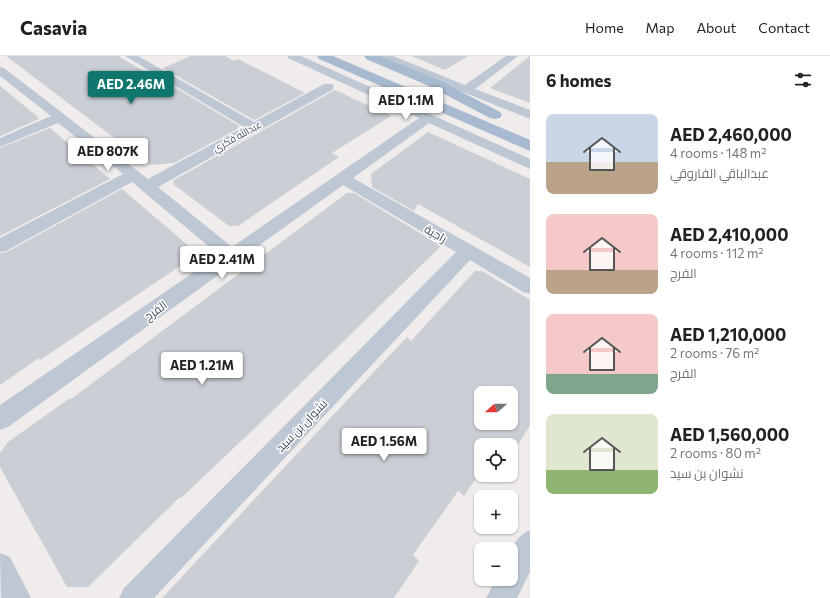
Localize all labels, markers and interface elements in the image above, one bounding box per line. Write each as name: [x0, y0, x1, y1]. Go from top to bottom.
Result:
text: Casavia: [20, 16, 87, 39]
text: Home: [585, 19, 624, 36]
text: Map: [646, 19, 674, 36]
text: About: [696, 19, 736, 36]
text: Contact: [758, 19, 810, 36]
icon: filters: [792, 69, 814, 91]
text: 6 homes: [546, 70, 611, 91]
pin: AED 2.46M: [85, 71, 177, 105]
text: AED 2.46M: [97, 76, 165, 92]
pin: AED 1.1M: [365, 87, 447, 121]
text: AED 1.1M: [378, 92, 434, 108]
street label: عبدالله فكري: [210, 117, 265, 156]
text: AED 2,460,000: [670, 124, 792, 145]
icon: home: [578, 130, 626, 178]
pin: AED 807K: [67, 138, 149, 172]
text: AED 807K: [77, 143, 139, 159]
text: 4 rooms · 148 m²: [670, 145, 766, 161]
text: عبدالباقي الفاروقي: [670, 165, 769, 181]
street label: راجية: [422, 221, 450, 246]
text: AED 2,410,000: [670, 224, 788, 245]
icon: home: [578, 230, 626, 278]
text: 4 rooms · 112 m²: [670, 245, 763, 261]
pin: AED 2.41M: [176, 246, 268, 280]
text: AED 2.41M: [189, 251, 255, 267]
text: الفرج: [670, 265, 697, 281]
street label: الفرج: [141, 297, 170, 324]
text: AED 1,210,000: [670, 324, 786, 345]
icon: home: [578, 330, 626, 378]
text: 2 rooms · 76 m²: [670, 345, 759, 361]
pin: AED 1.21M: [156, 352, 248, 386]
text: AED 1.21M: [170, 357, 234, 373]
text: الفرج: [670, 365, 697, 381]
north arrow: [474, 386, 518, 430]
map controls: [474, 386, 518, 586]
street label: نشوان بن سيد: [272, 396, 330, 455]
text: AED 1,560,000: [670, 424, 789, 445]
pin: AED 1.56M: [338, 428, 430, 462]
icon: home: [578, 430, 626, 478]
text: AED 1.56M: [351, 433, 417, 449]
button: locate: [474, 438, 518, 482]
text: 2 rooms · 80 m²: [670, 445, 761, 461]
text: نشوان بن سيد: [670, 465, 743, 481]
button: +: [474, 490, 518, 534]
button: −: [474, 542, 518, 586]

